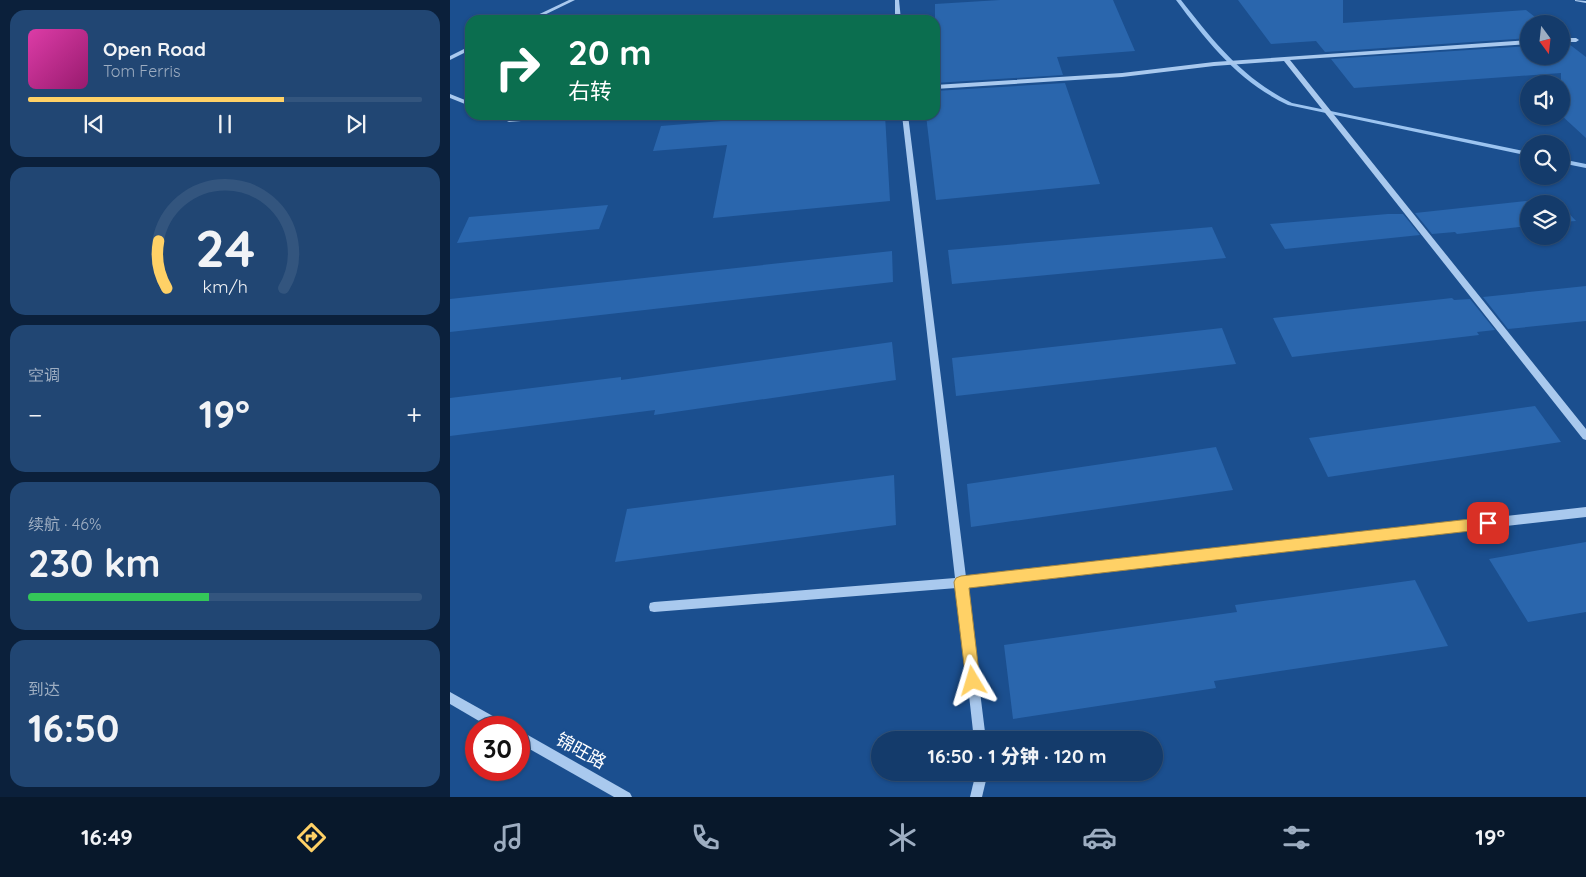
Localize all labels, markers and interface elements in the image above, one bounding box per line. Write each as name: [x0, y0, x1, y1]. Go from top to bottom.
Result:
north arrow: [1520, 15, 1570, 65]
map controls: [1520, 15, 1570, 245]
text: 20 m: [568, 30, 651, 74]
icon: right: [485, 35, 550, 100]
text: Open Road: [103, 37, 206, 61]
text: Tom Ferris: [103, 61, 180, 81]
button: sound: [1520, 75, 1570, 125]
text: 右转: [568, 77, 612, 105]
icon: previous: [80, 110, 108, 138]
icon: pause: [211, 110, 239, 138]
icon: next: [342, 110, 370, 138]
button: search: [1520, 135, 1570, 185]
button: layers: [1520, 195, 1570, 245]
text: 24: [195, 215, 255, 280]
text: km/h: [202, 275, 248, 297]
text: 空调: [28, 365, 60, 385]
text: 19°: [199, 390, 250, 438]
text: −: [28, 397, 43, 432]
text: +: [406, 397, 422, 432]
pin: [1467, 502, 1509, 544]
icon: arrive: [1474, 509, 1502, 537]
text: 续航 · 46%: [28, 514, 101, 534]
text: 230 km: [28, 539, 161, 587]
position arrow: [946, 654, 998, 706]
text: 到达: [28, 679, 60, 699]
text: 16:50: [28, 704, 119, 752]
speed limit sign: 30: [465, 716, 530, 781]
street label: 锦旺路: [552, 727, 610, 774]
text: 16:50 · 1 分钟 · 120 m: [928, 744, 1106, 768]
icon: directions: [294, 820, 329, 855]
icon: music: [491, 820, 526, 855]
icon: phone: [688, 820, 723, 855]
icon: climate: [885, 820, 920, 855]
icon: car: [1082, 820, 1117, 855]
icon: filters: [1279, 820, 1314, 855]
text: 16:49: [81, 823, 133, 851]
text: 19°: [1475, 823, 1505, 851]

